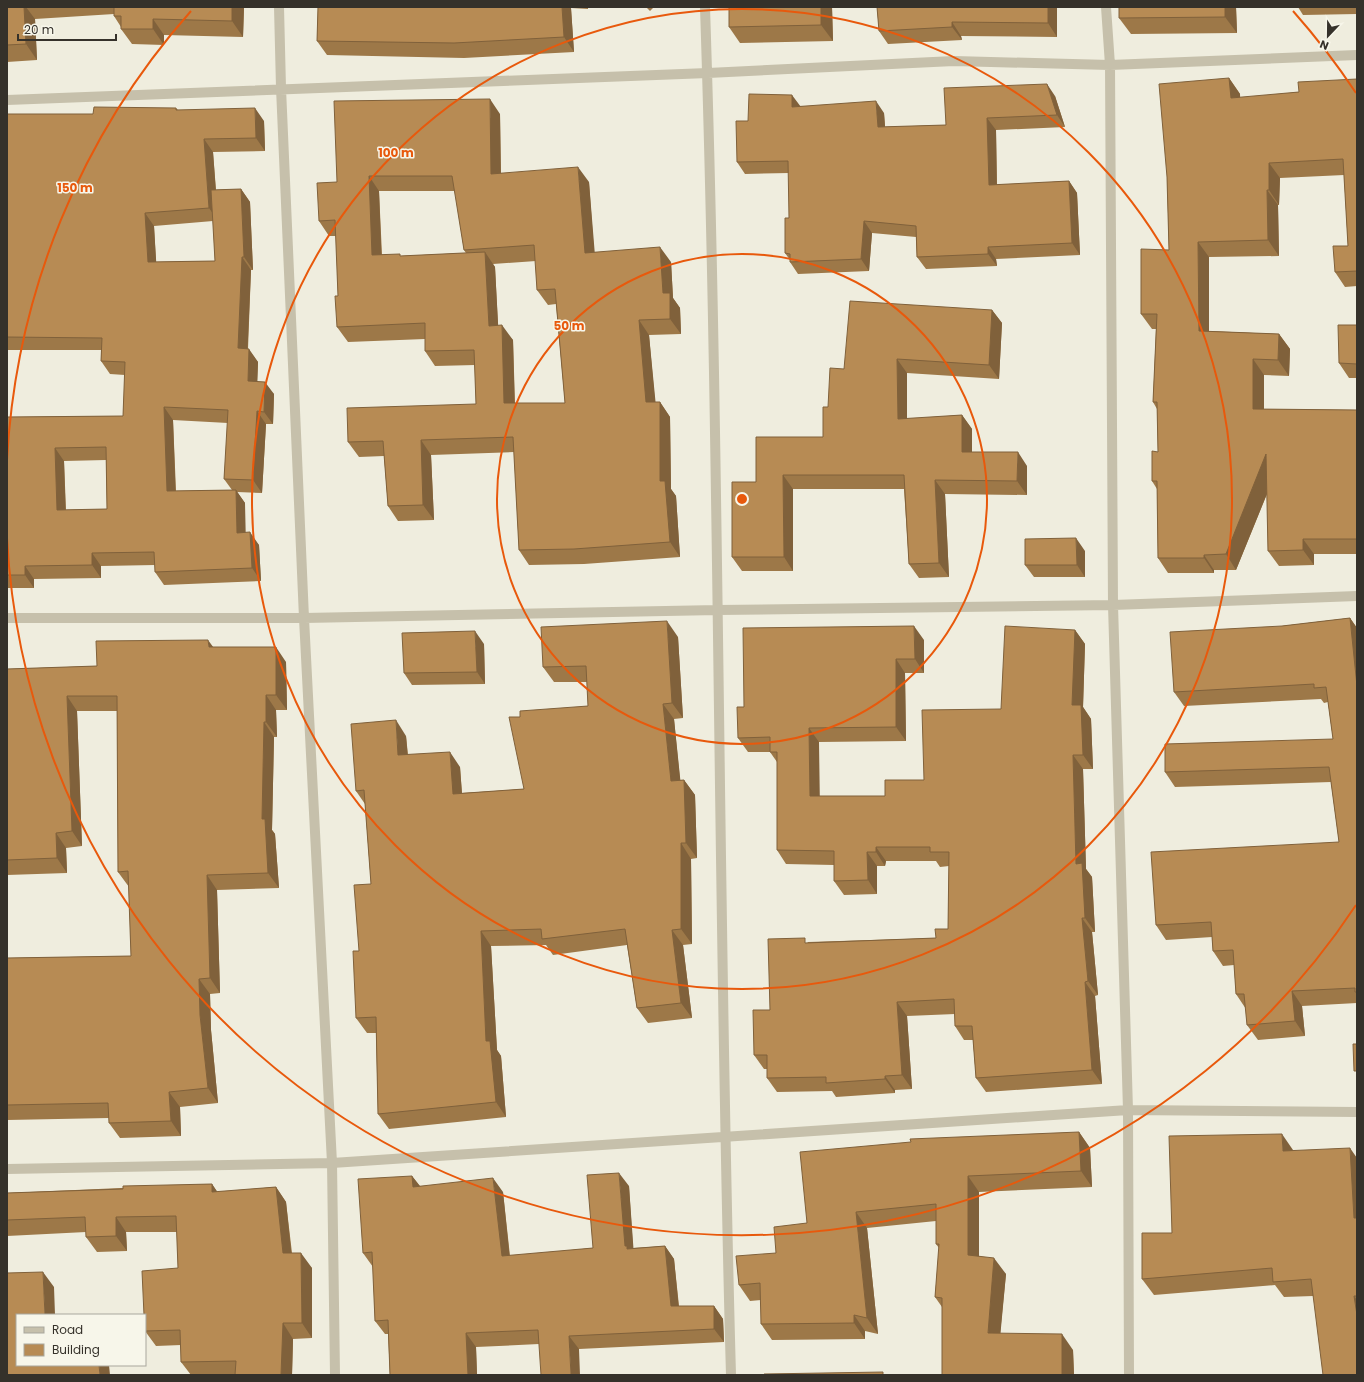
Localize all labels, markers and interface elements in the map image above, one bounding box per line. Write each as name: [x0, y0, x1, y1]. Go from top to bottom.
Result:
scale bar: [18, 16, 116, 42]
north arrow: [1308, 16, 1348, 56]
text: 20 m: [24, 21, 54, 38]
text: N: [1317, 36, 1331, 54]
text: 100 m: [378, 144, 414, 161]
text: 150 m: [57, 179, 93, 196]
text: 50 m: [554, 317, 585, 334]
centre of rings: [735, 492, 749, 506]
legend: [16, 1314, 146, 1366]
text: Road: [52, 1321, 83, 1338]
text: Building: [52, 1341, 100, 1358]

